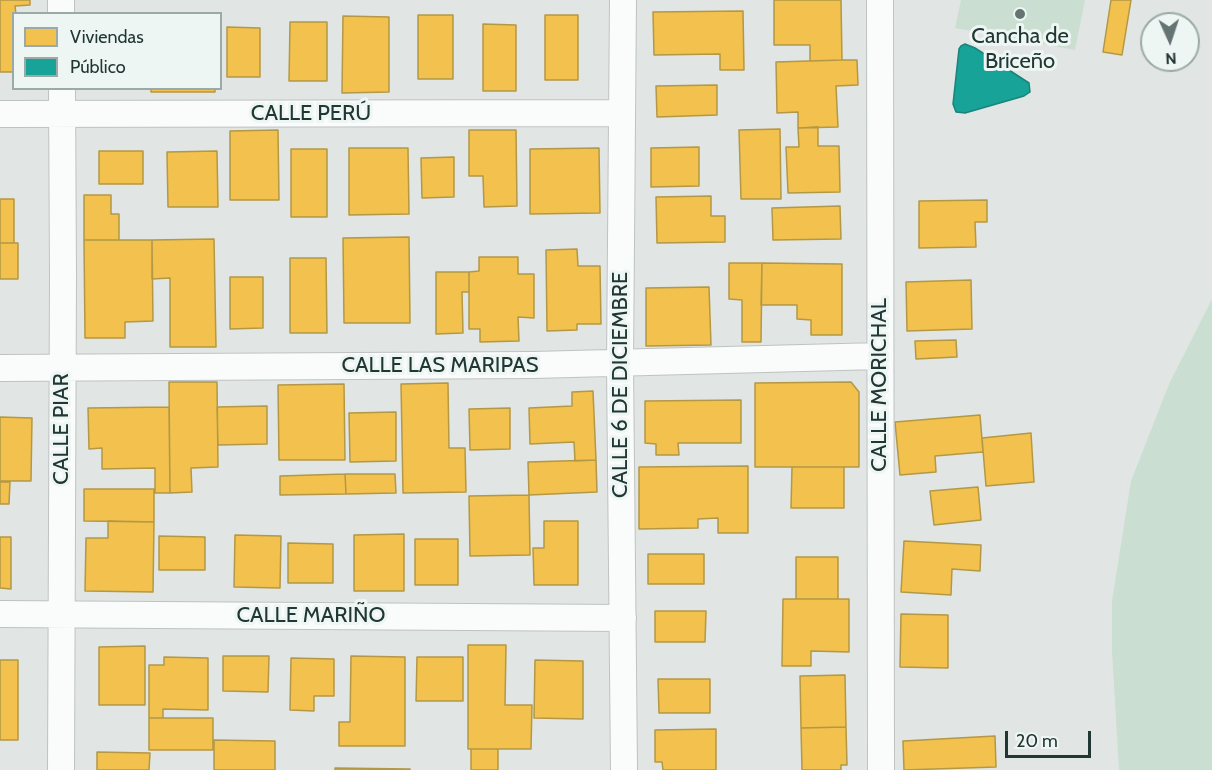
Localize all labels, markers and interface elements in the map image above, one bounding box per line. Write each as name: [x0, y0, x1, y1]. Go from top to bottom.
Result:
marker: Cancha de Briceño: [1013, 7, 1027, 21]
legend: [12, 12, 222, 90]
north arrow: [1140, 12, 1200, 72]
place label: Cancha de Briceño: [971, 24, 1069, 76]
text: Viviendas: [70, 26, 144, 48]
text: N: [1165, 49, 1177, 68]
text: Público: [70, 56, 126, 78]
street label: CALLE PERÚ: [251, 101, 371, 127]
street label: CALLE 6 DE DICIEMBRE: [608, 272, 634, 498]
street label: CALLE MORICHAL: [867, 298, 893, 472]
street label: CALLE LAS MARIPAS: [341, 353, 539, 379]
street label: CALLE PIAR: [49, 373, 75, 485]
street label: CALLE MARIÑO: [236, 603, 386, 629]
scale bar: [1008, 719, 1094, 757]
text: 20 m: [1016, 730, 1058, 752]

